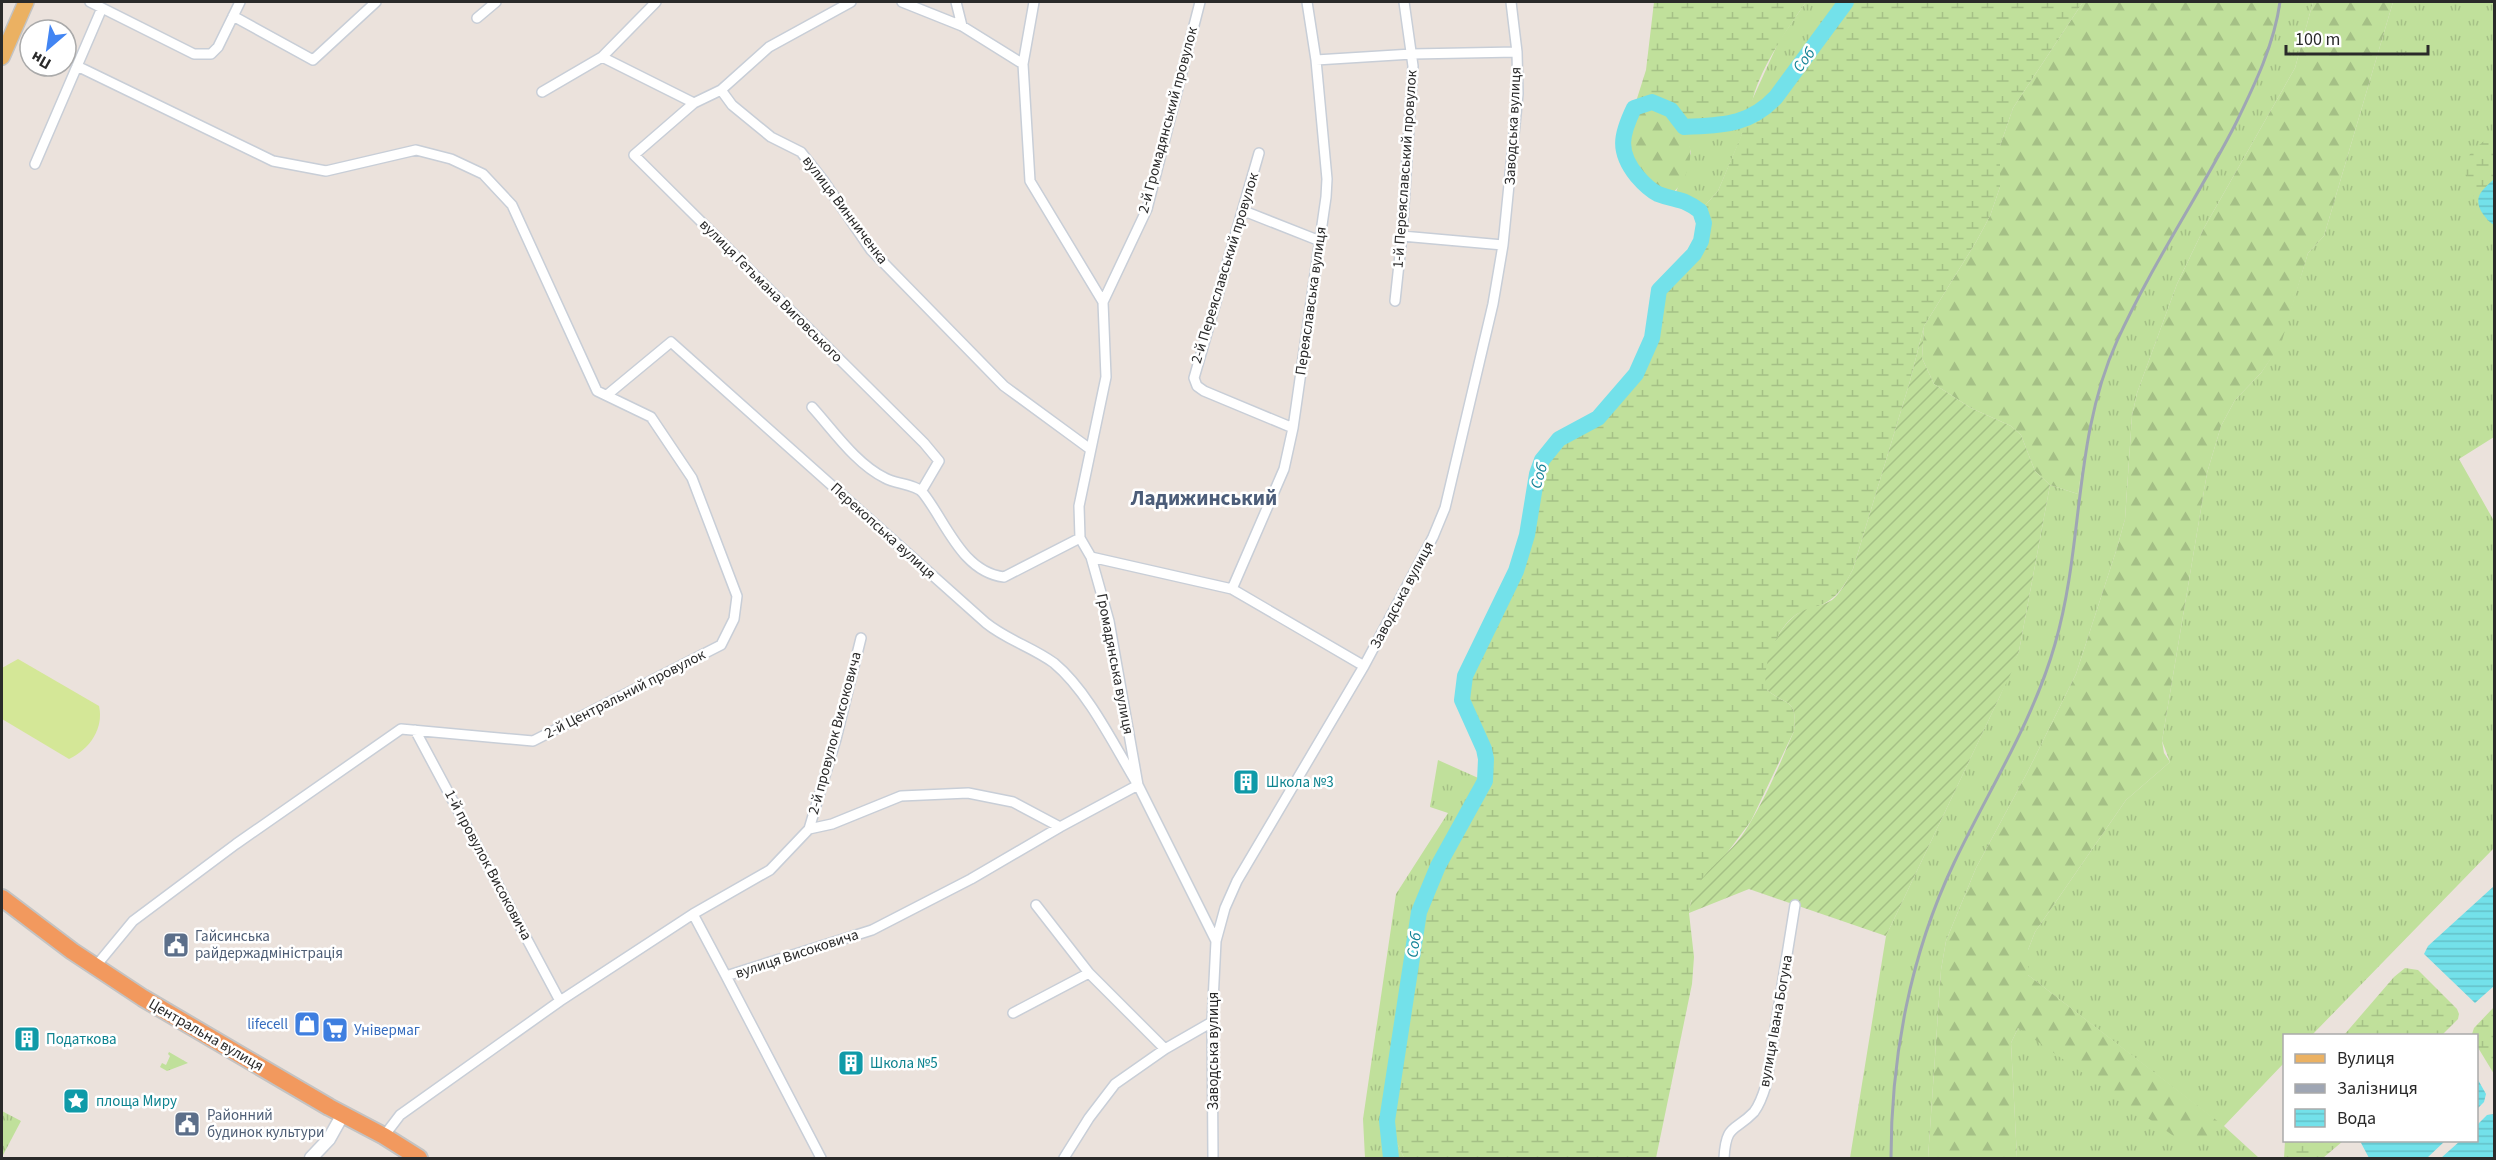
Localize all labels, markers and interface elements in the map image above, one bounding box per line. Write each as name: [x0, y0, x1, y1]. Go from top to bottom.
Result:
north arrow: [18, 18, 78, 78]
scale bar: [2286, 18, 2428, 56]
street label: 2-й Громадянський провулок: [1133, 24, 1203, 216]
text: 100 m: [2295, 27, 2340, 52]
water label: Соб: [1788, 43, 1821, 77]
text: Пн: [27, 46, 55, 75]
street label: Заводська вулиця: [1499, 66, 1527, 186]
street label: 1-й Переяславський провулок: [1388, 69, 1422, 269]
street label: вулиця Винниченка: [797, 151, 893, 269]
street label: 2-й Переяславський провулок: [1186, 169, 1264, 366]
street label: вулиця Гетьмана Виговського: [695, 215, 847, 367]
street label: Переяславська вулиця: [1290, 225, 1332, 377]
water label: Соб: [1525, 460, 1553, 491]
street label: Перекопська вулиця: [826, 478, 940, 584]
district label: Ладижинський: [1130, 483, 1277, 513]
street label: Заводська вулиця: [1365, 538, 1439, 652]
street label: Громадянська вулиця: [1091, 592, 1139, 736]
street label: 2-й Центральний провулок: [541, 644, 710, 744]
street label: 2-й провулок Високовича: [803, 649, 867, 817]
building icon: Школа №3: [1231, 767, 1261, 797]
place label: Школа №3: [1266, 772, 1334, 793]
street label: 1-й провулок Високовича: [439, 786, 537, 944]
street label: вулиця Високовича: [733, 924, 861, 984]
place label: Гайсинська райдержадміністрація: [195, 926, 343, 964]
public building icon: Гайсинська райдержадміністрація: [161, 930, 191, 960]
water label: Соб: [1401, 930, 1427, 959]
street label: вулиця Івана Богуна: [1754, 953, 1798, 1089]
street label: Заводська вулиця: [1203, 992, 1224, 1110]
street label: Центральна вулиця: [145, 994, 267, 1076]
shop icon: lifecell: [292, 1009, 322, 1039]
place label: lifecell: [247, 1014, 288, 1035]
supermarket icon: Універмаг: [320, 1015, 350, 1045]
place label: Універмаг: [354, 1020, 420, 1041]
building icon: Податкова: [12, 1024, 42, 1054]
place label: Податкова: [46, 1029, 117, 1050]
legend: [2283, 1034, 2478, 1142]
text: Вулиця: [2337, 1046, 2395, 1071]
building icon: Школа №5: [836, 1048, 866, 1078]
place label: Школа №5: [870, 1053, 938, 1074]
text: Залізниця: [2337, 1076, 2418, 1101]
place icon: площа Миру: [61, 1086, 91, 1116]
place label: площа Миру: [96, 1091, 177, 1112]
place label: Районний будинок культури: [207, 1105, 324, 1143]
text: Вода: [2337, 1106, 2376, 1131]
public building icon: Районний будинок культури: [172, 1109, 202, 1139]

